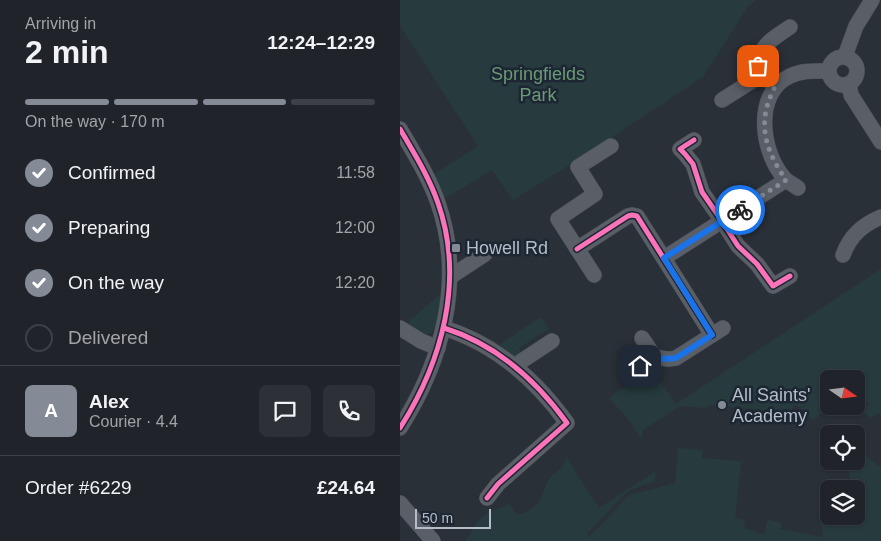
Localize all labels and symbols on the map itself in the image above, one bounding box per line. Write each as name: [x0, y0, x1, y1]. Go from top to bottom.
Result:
pin: [737, 45, 779, 87]
park label: Springfields Park: [491, 64, 585, 105]
courier: [715, 185, 765, 235]
place label: Howell Rd: [466, 238, 548, 258]
marker: Howell Rd: [450, 242, 462, 254]
pin: [619, 345, 661, 387]
north arrow: [820, 370, 865, 415]
place label: All Saints' Academy: [732, 385, 810, 426]
marker: All Saints' Academy: [716, 399, 728, 411]
scale bar: [415, 506, 491, 529]

